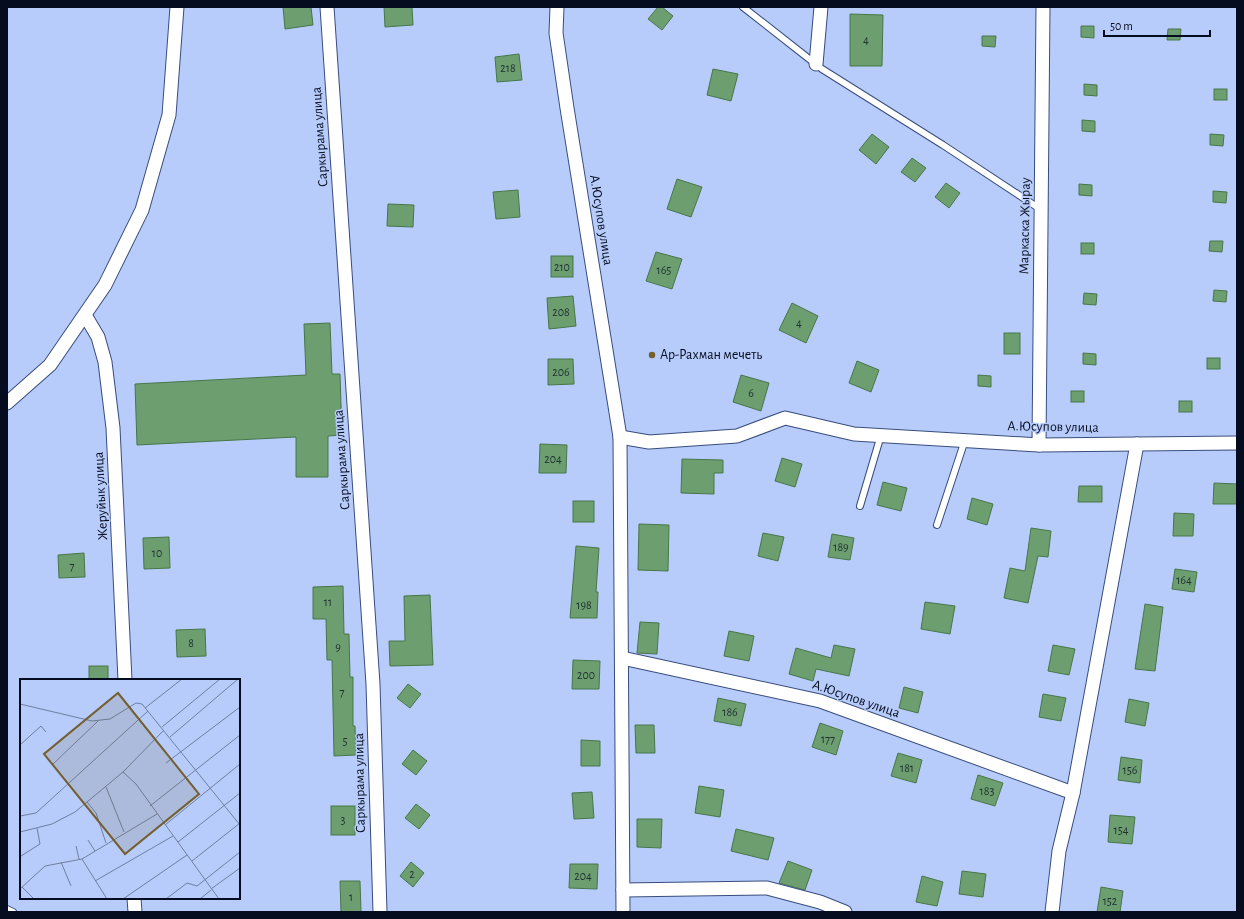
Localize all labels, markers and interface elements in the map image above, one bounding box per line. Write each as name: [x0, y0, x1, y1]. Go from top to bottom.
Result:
scale bar: [1104, 12, 1210, 38]
text: 50 m: [1110, 20, 1133, 32]
house number: 4: [863, 34, 869, 46]
house number: 218: [500, 62, 516, 74]
street label: Саркырама улица: [309, 86, 330, 188]
street label: А.Юсупов улица: [587, 174, 615, 267]
street label: Маркаска Жырау: [1017, 177, 1033, 275]
house number: 210: [554, 261, 570, 273]
house number: 165: [657, 264, 671, 276]
house number: 208: [552, 306, 570, 318]
house number: 4: [796, 317, 802, 329]
place label: Ар-Рахман мечеть: [660, 348, 762, 362]
marker: Ар-Рахман мечеть: [647, 350, 657, 360]
house number: 206: [552, 366, 570, 378]
house number: 6: [748, 387, 754, 399]
street label: Саркырама улица: [331, 409, 352, 511]
street label: А.Юсупов улица: [1007, 419, 1099, 435]
street label: Жеруйык улица: [92, 451, 110, 541]
house number: 204: [544, 453, 562, 465]
house number: 189: [833, 541, 849, 553]
house number: 10: [152, 547, 162, 559]
house number: 7: [69, 560, 75, 572]
house number: 164: [1176, 574, 1192, 586]
house number: 11: [324, 596, 332, 608]
house number: 198: [576, 599, 592, 611]
house number: 8: [188, 637, 194, 649]
house number: 9: [335, 641, 341, 653]
house number: 200: [577, 669, 595, 681]
street label: А.Юсупов улица: [810, 677, 902, 721]
inset map: [20, 679, 240, 899]
house number: 7: [339, 686, 345, 698]
house number: 186: [722, 706, 738, 718]
street label: Саркырама улица: [352, 732, 368, 833]
house number: 177: [821, 733, 835, 745]
house number: 5: [342, 735, 348, 747]
house number: 181: [900, 762, 914, 774]
house number: 156: [1123, 764, 1138, 776]
house number: 183: [980, 785, 994, 797]
house number: 3: [341, 814, 346, 826]
house number: 154: [1114, 824, 1129, 836]
house number: 2: [409, 868, 415, 880]
house number: 204: [574, 870, 592, 882]
house number: 1: [349, 891, 353, 903]
house number: 152: [1103, 895, 1118, 907]

